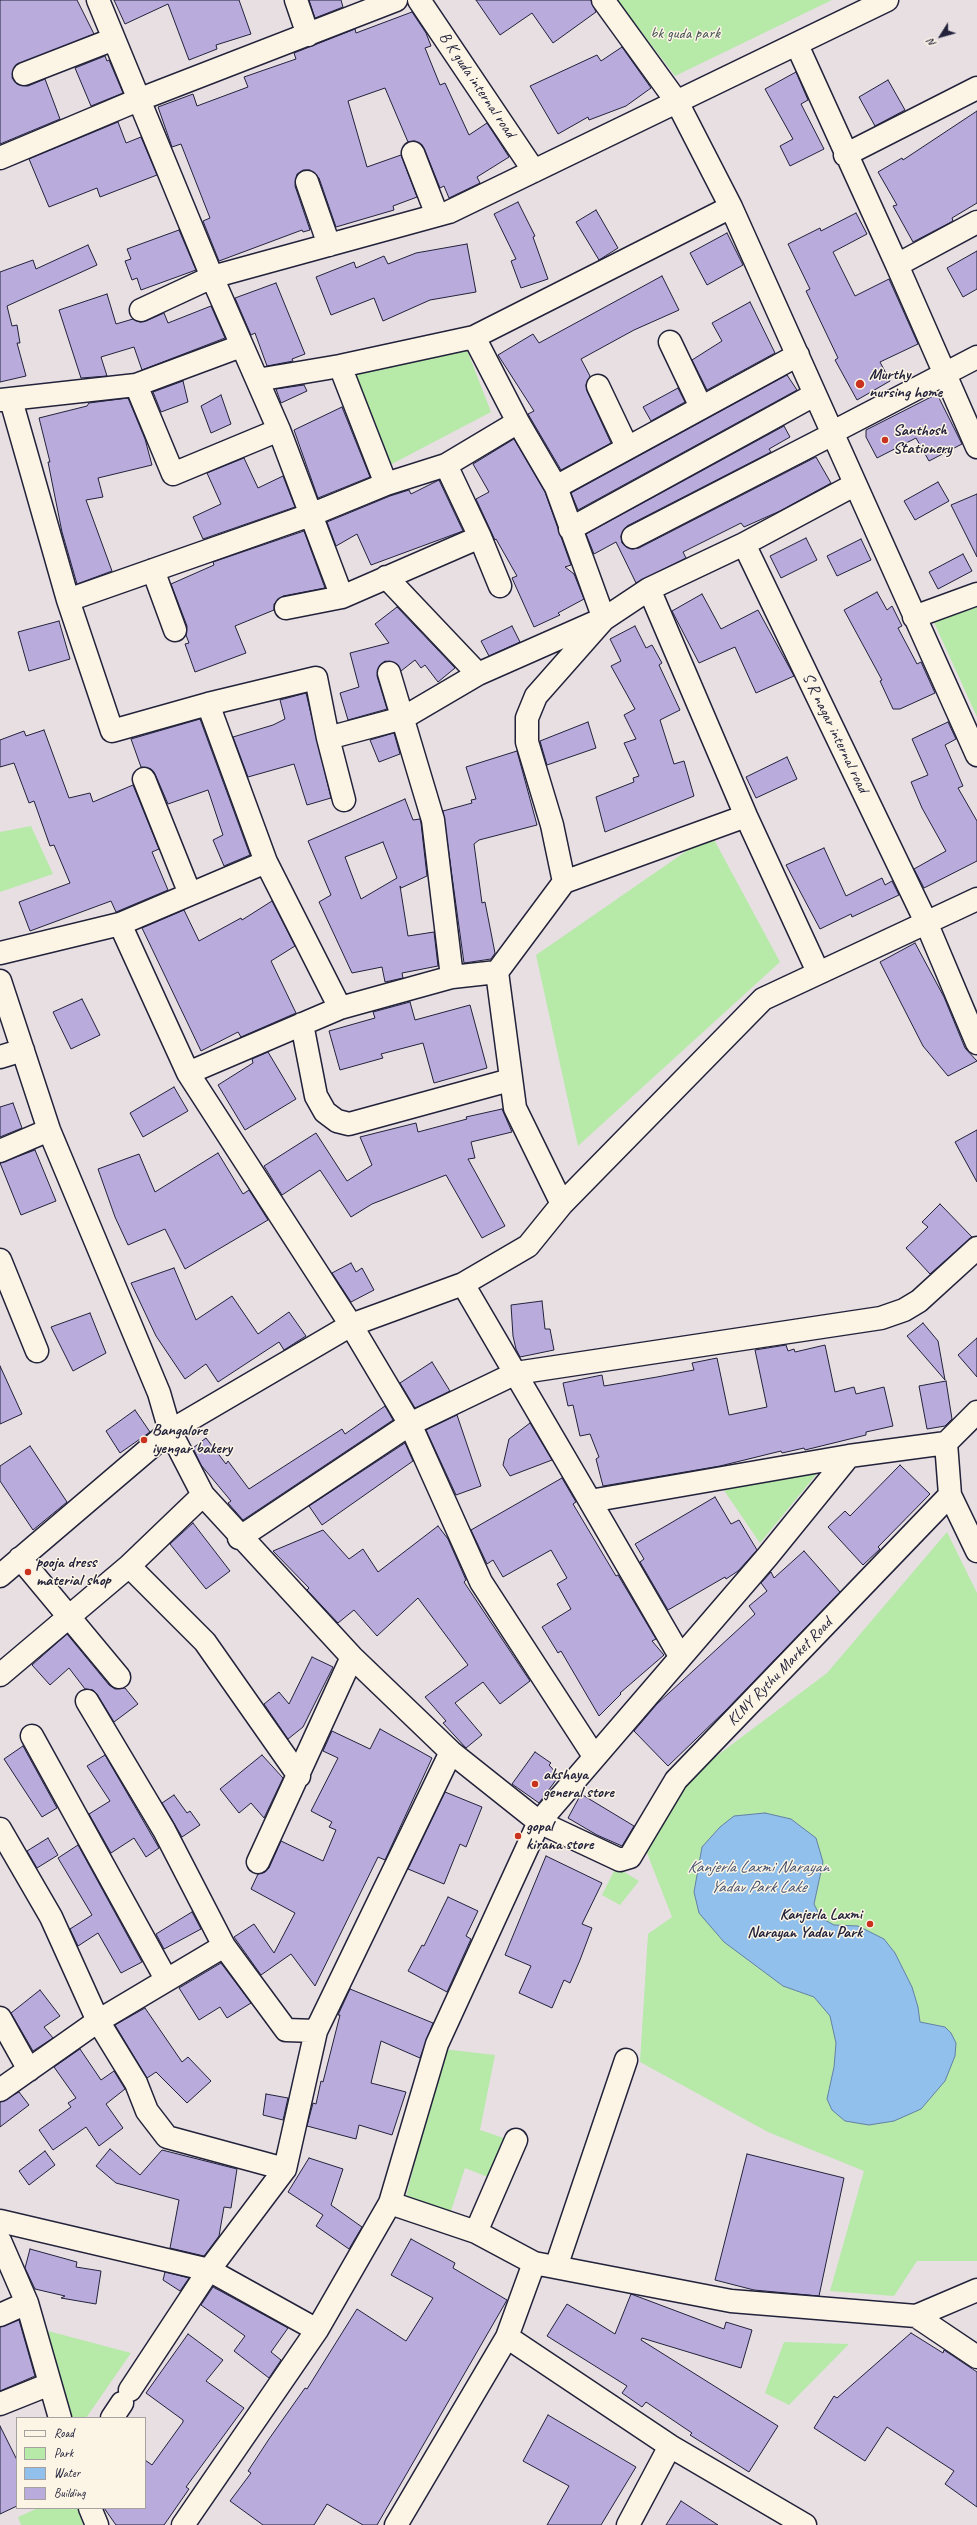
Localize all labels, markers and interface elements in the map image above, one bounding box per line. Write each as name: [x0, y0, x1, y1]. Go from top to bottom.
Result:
north arrow: [921, 16, 961, 56]
park label: bk guda park: [650, 24, 720, 44]
street label: B K guda internal road: [435, 29, 519, 141]
text: N: [924, 36, 939, 50]
place label: Murthy nursing home: [869, 365, 942, 403]
marker: Murthy nursing home: [854, 378, 866, 390]
place label: Santhosh Stationery: [893, 421, 952, 459]
marker: Santhosh Stationery: [880, 435, 890, 445]
street label: S R nagar internal road: [798, 670, 872, 796]
place label: Bangalore iyengar bakery: [152, 1421, 232, 1459]
marker: Bangalore iyengar bakery: [139, 1435, 149, 1445]
place label: pooja dress material shop: [36, 1553, 110, 1591]
marker: pooja dress material shop: [23, 1567, 33, 1577]
street label: KLNY Rythu Market Road: [723, 1614, 837, 1730]
place label: akshaya general store: [543, 1765, 614, 1803]
marker: akshaya general store: [530, 1779, 540, 1789]
place label: gopal kirana store: [526, 1817, 593, 1855]
marker: gopal kirana store: [513, 1831, 523, 1841]
water label: Kanjerla Laxmi Narayan Yadav Park Lake: [687, 1858, 829, 1898]
place label: Kanjerla Laxmi Narayan Yadav Park: [747, 1905, 862, 1943]
marker: Kanjerla Laxmi Narayan Yadav Park: [865, 1919, 875, 1929]
legend: [16, 2417, 146, 2509]
text: Road: [54, 2425, 74, 2441]
text: Park: [54, 2445, 73, 2461]
text: Water: [54, 2465, 80, 2481]
text: Building: [54, 2485, 86, 2501]

